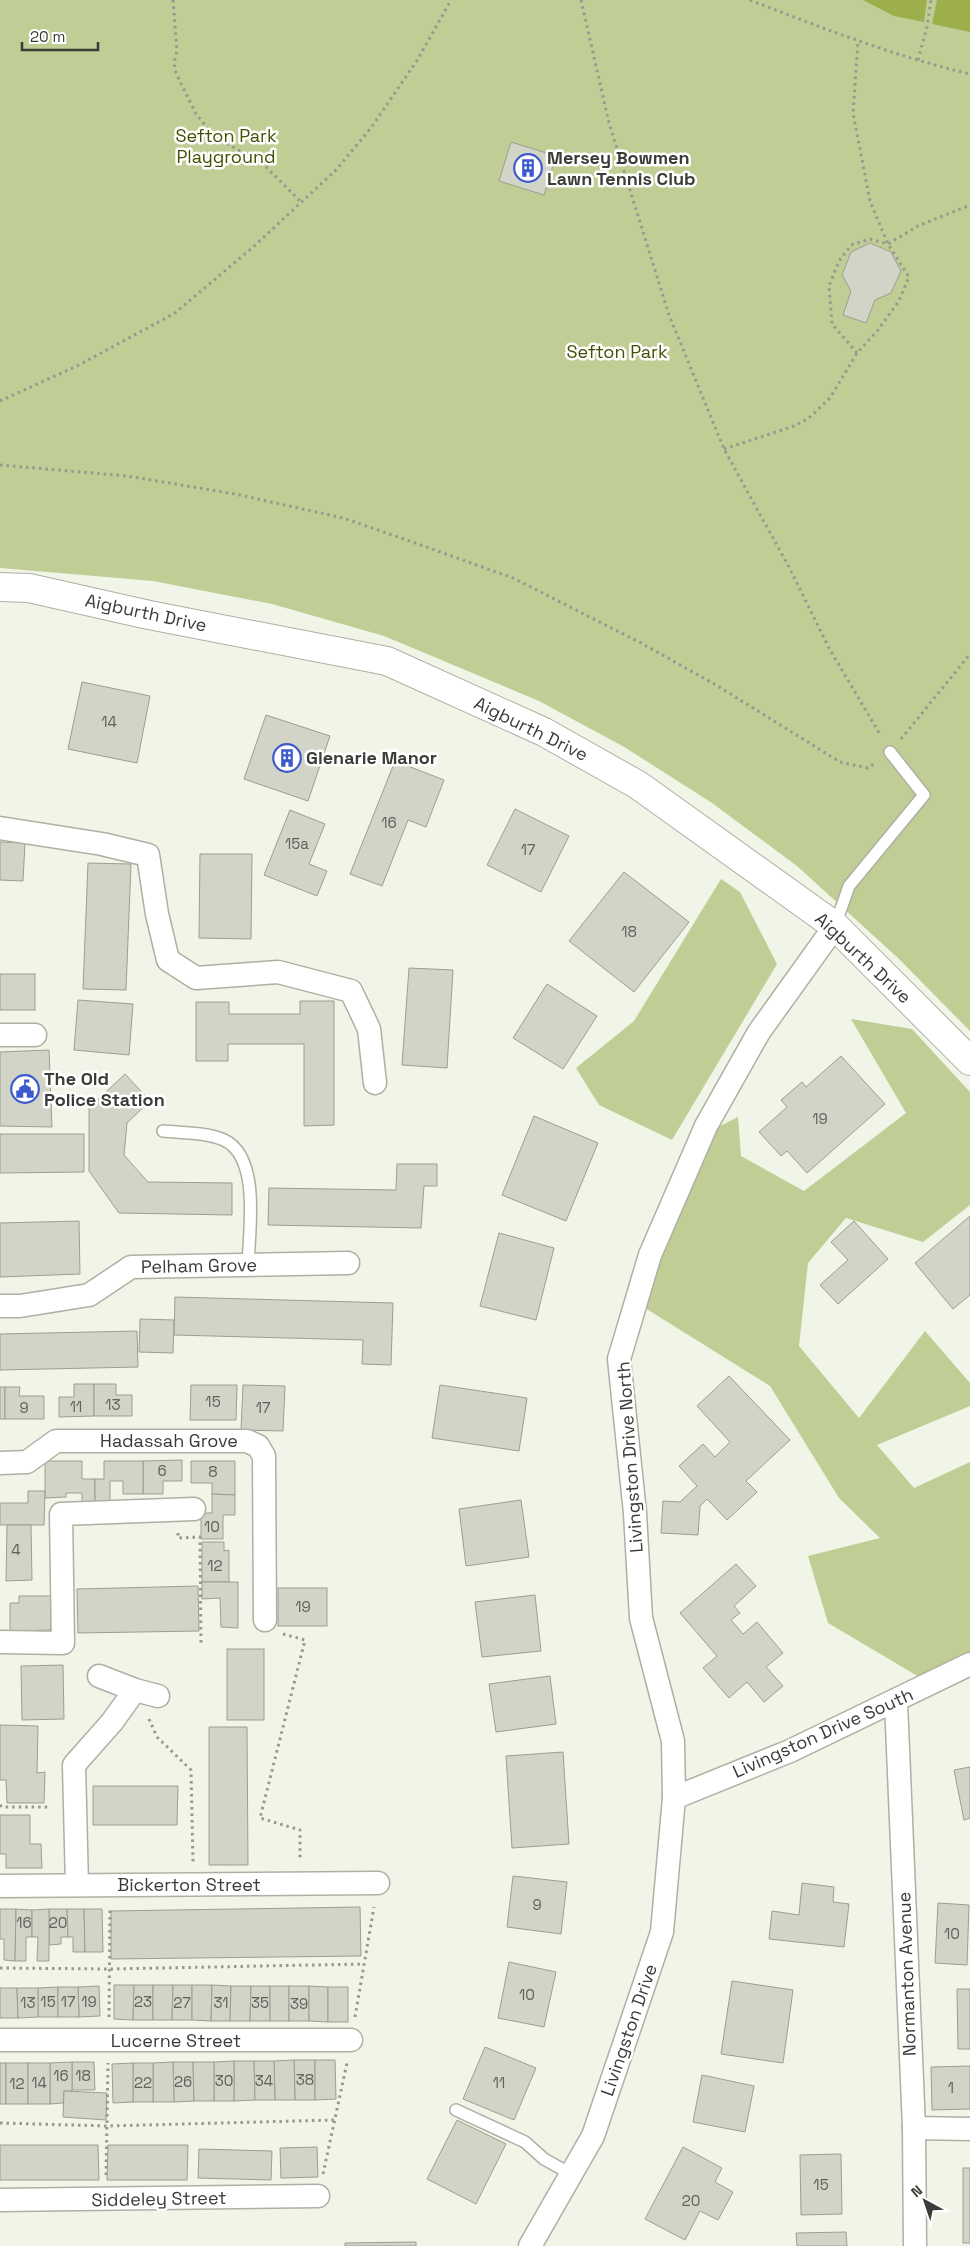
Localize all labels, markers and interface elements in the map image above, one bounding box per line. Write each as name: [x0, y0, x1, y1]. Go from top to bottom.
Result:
scale bar: [22, 20, 99, 52]
text: 20 m: [30, 27, 65, 46]
park label: Sefton Park Playground: [175, 124, 277, 168]
place label: Mersey Bowmen Lawn Tennis Club: [547, 146, 696, 190]
building icon: Mersey Bowmen Lawn Tennis Club: [513, 153, 543, 183]
park label: Sefton Park: [566, 340, 668, 363]
street label: Aigburth Drive: [83, 588, 209, 637]
street label: Aigburth Drive: [471, 691, 592, 766]
house number: 14: [101, 712, 117, 731]
building icon: Glenarie Manor: [272, 743, 302, 773]
place label: Glenarie Manor: [306, 746, 437, 769]
house number: 16: [381, 813, 397, 832]
house number: 15a: [285, 834, 309, 853]
house number: 17: [521, 840, 535, 859]
street label: Aigburth Drive: [810, 907, 916, 1008]
house number: 18: [621, 922, 637, 941]
place label: The Old Police Station: [44, 1067, 165, 1111]
public building icon: The Old Police Station: [10, 1074, 40, 1104]
house number: 19: [812, 1109, 828, 1128]
street label: Pelham Grove: [141, 1253, 257, 1278]
street label: Livingston Drive North: [611, 1361, 648, 1554]
house number: 15: [205, 1392, 221, 1411]
house number: 13: [105, 1395, 121, 1414]
house number: 11: [70, 1397, 82, 1416]
house number: 9: [19, 1398, 29, 1417]
house number: 17: [256, 1398, 270, 1417]
street label: Hadassah Grove: [100, 1429, 238, 1452]
house number: 6: [157, 1461, 167, 1480]
house number: 8: [208, 1462, 218, 1481]
house number: 10: [204, 1517, 220, 1536]
house number: 4: [11, 1540, 21, 1559]
house number: 12: [207, 1556, 223, 1575]
house number: 19: [295, 1597, 311, 1616]
street label: Livingston Drive South: [729, 1682, 917, 1783]
street label: Bickerton Street: [117, 1873, 261, 1896]
street label: Normanton Avenue: [892, 1891, 921, 2057]
house number: 9: [532, 1895, 542, 1914]
house number: 16: [16, 1913, 32, 1932]
house number: 20: [49, 1913, 67, 1932]
house number: 10: [944, 1924, 960, 1943]
street label: Livingston Drive: [595, 1961, 662, 2099]
house number: 10: [519, 1985, 535, 2004]
house number: 15: [40, 1992, 56, 2011]
house number: 17: [61, 1992, 75, 2011]
house number: 19: [81, 1992, 97, 2011]
house number: 23: [134, 1992, 152, 2011]
house number: 13: [20, 1993, 36, 2012]
house number: 27: [173, 1993, 191, 2012]
house number: 31: [213, 1993, 229, 2012]
house number: 35: [251, 1993, 269, 2012]
house number: 39: [290, 1994, 308, 2013]
street label: Lucerne Street: [111, 2029, 241, 2052]
house number: 16: [53, 2066, 69, 2085]
house number: 18: [75, 2066, 91, 2085]
house number: 38: [296, 2070, 314, 2089]
house number: 30: [215, 2071, 233, 2090]
house number: 34: [255, 2071, 273, 2090]
house number: 26: [174, 2072, 192, 2091]
house number: 14: [31, 2073, 47, 2092]
house number: 22: [134, 2073, 152, 2092]
house number: 11: [493, 2073, 505, 2092]
house number: 12: [9, 2074, 25, 2093]
house number: 1: [948, 2078, 954, 2097]
house number: 15: [813, 2175, 829, 2194]
north arrow: [900, 2176, 950, 2226]
text: N: [907, 2181, 926, 2201]
street label: Siddeley Street: [91, 2186, 227, 2211]
house number: 20: [682, 2191, 700, 2210]

